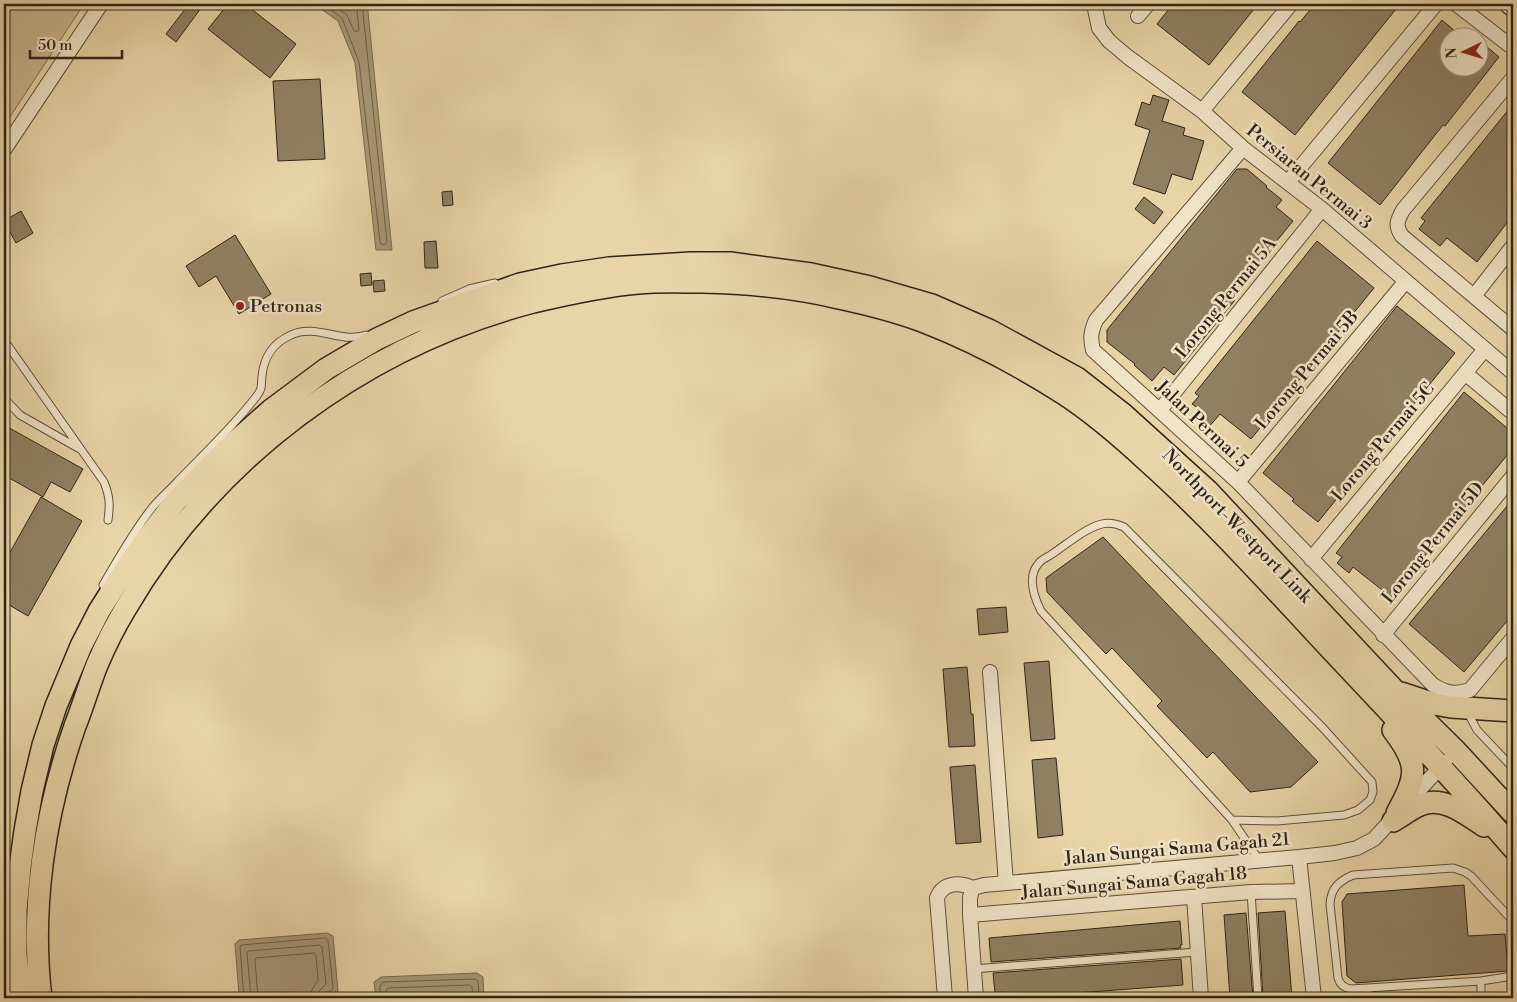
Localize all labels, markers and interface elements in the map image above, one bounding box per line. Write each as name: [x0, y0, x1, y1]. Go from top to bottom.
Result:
scale bar: [30, 28, 122, 60]
north arrow: [1440, 28, 1490, 78]
text: 50 m: [38, 36, 72, 55]
text: N: [1443, 47, 1461, 59]
street label: Persiaran Permai 3: [1242, 119, 1377, 235]
street label: Lorong Permai 5A: [1170, 233, 1282, 363]
place label: Petronas: [250, 295, 322, 318]
marker: Petronas: [234, 300, 246, 312]
street label: Lorong Permai 5B: [1250, 306, 1364, 434]
street label: Jalan Permai 5: [1150, 375, 1253, 473]
street label: Lorong Permai 5C: [1326, 378, 1440, 506]
street label: Northport-Westport Link: [1157, 444, 1318, 609]
street label: Lorong Permai 5D: [1377, 477, 1489, 609]
street label: Jalan Sungai Sama Gagah 21: [1062, 828, 1291, 870]
street label: Jalan Sungai Sama Gagah 18: [1019, 862, 1248, 904]

